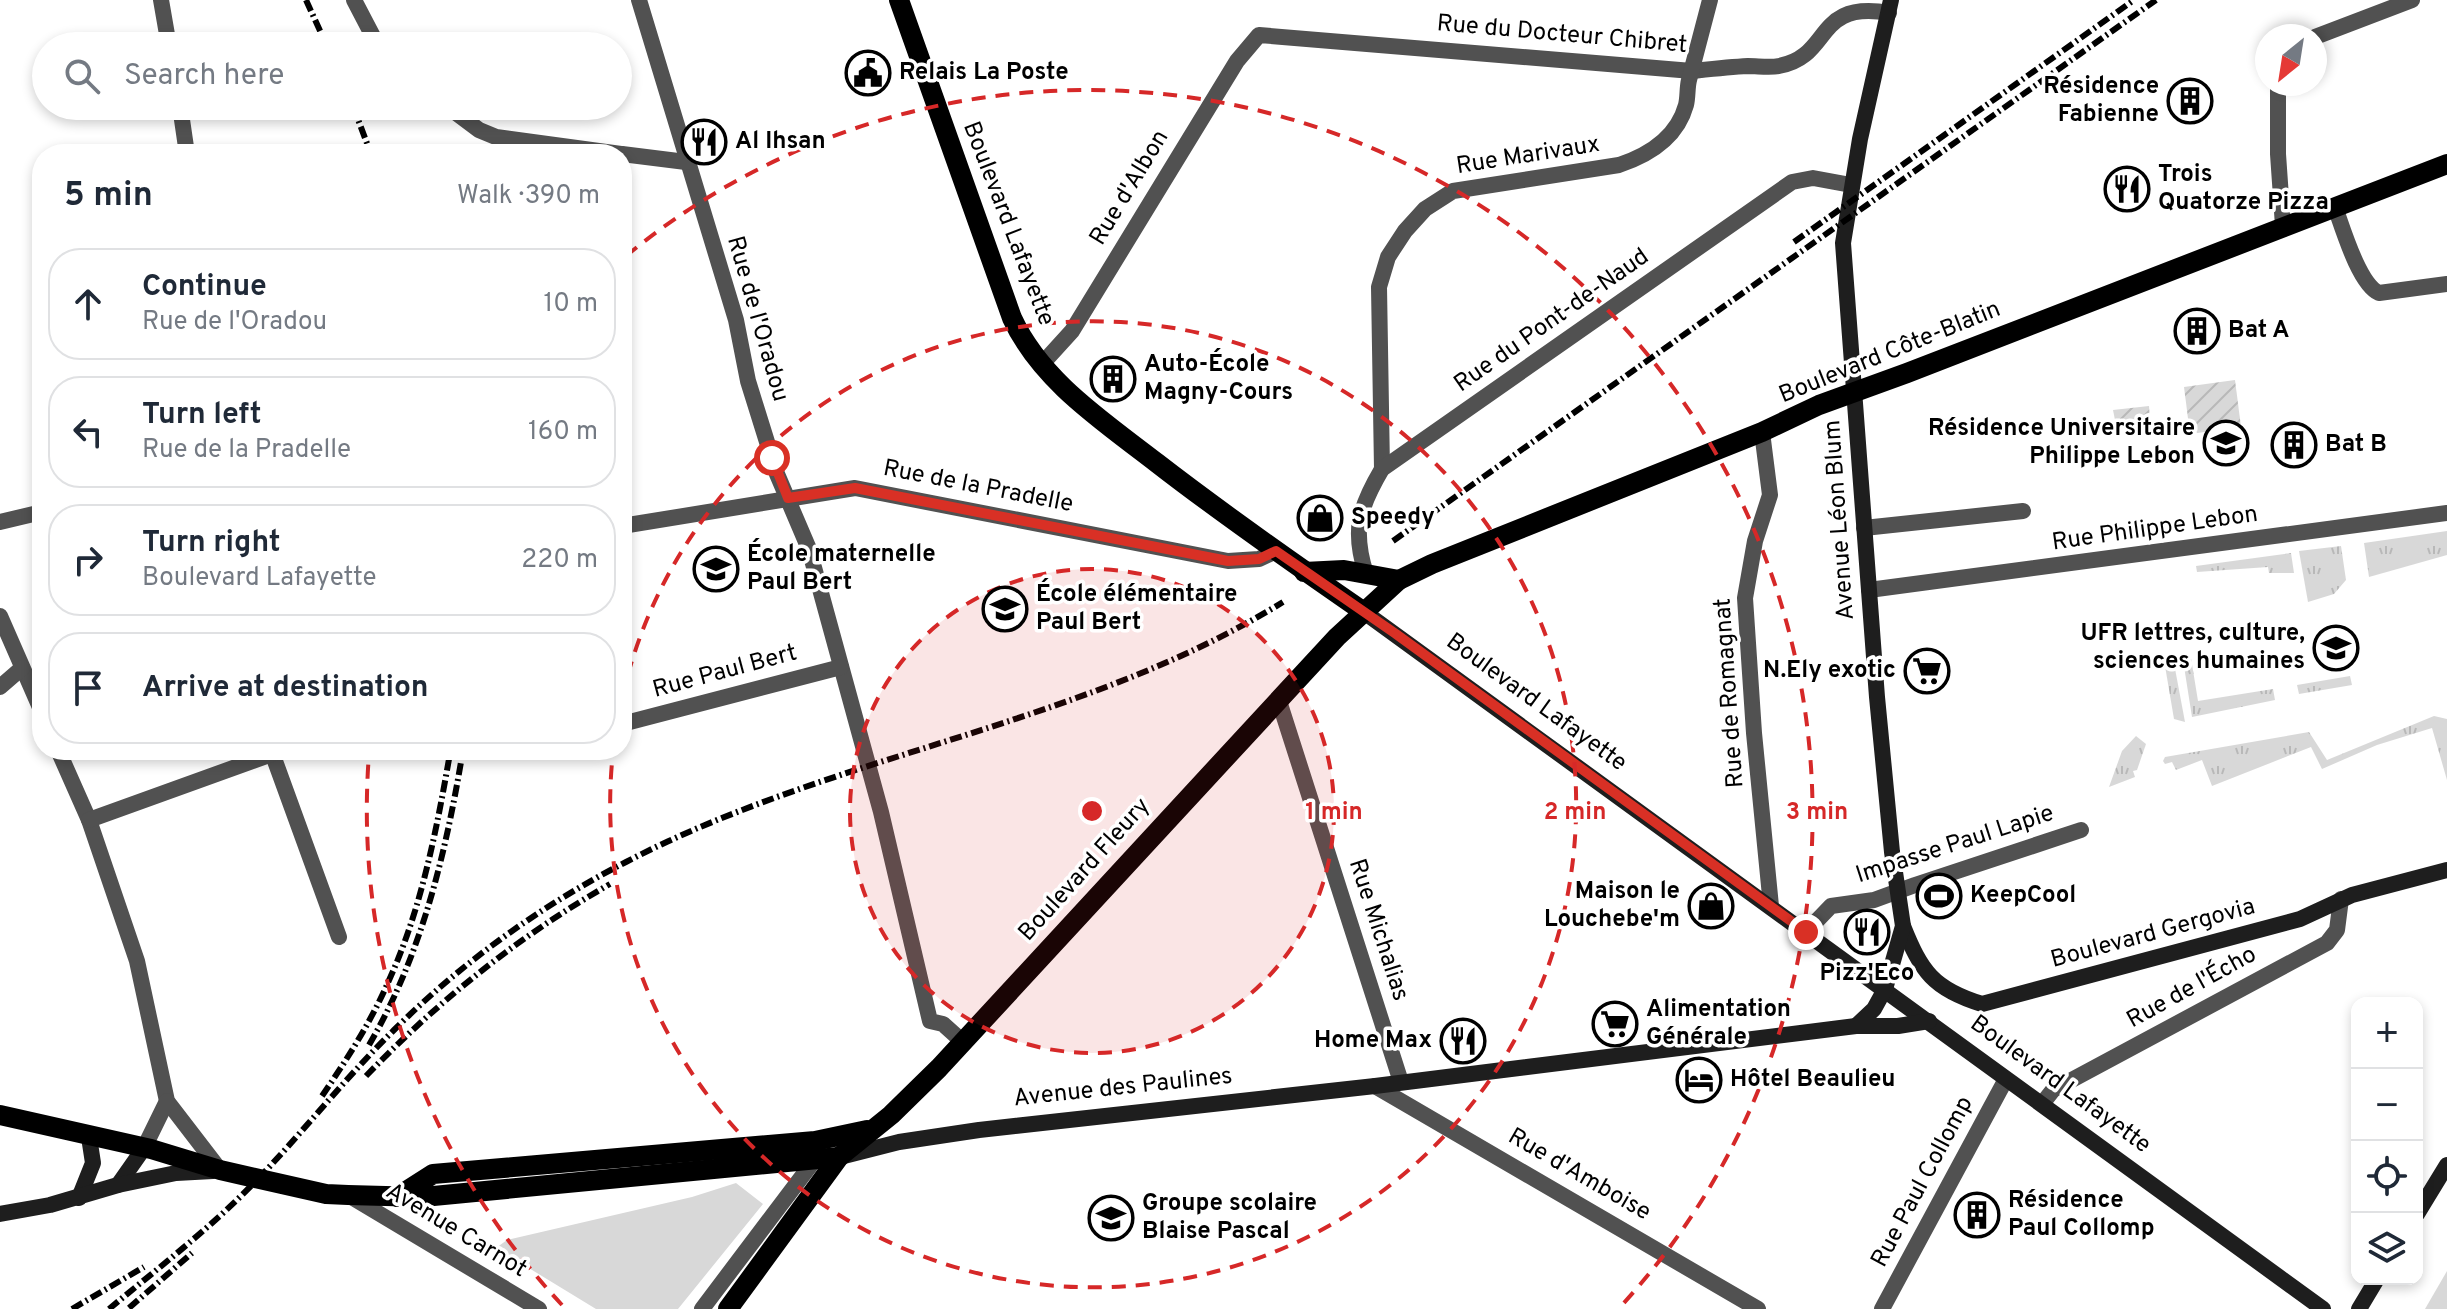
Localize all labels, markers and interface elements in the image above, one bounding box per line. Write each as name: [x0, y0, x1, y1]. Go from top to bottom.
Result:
street label: Rue du Docteur Chibret: [1436, 9, 1688, 61]
north arrow: [2255, 24, 2327, 96]
search box: [32, 32, 632, 120]
public building icon: Relais La Poste: [844, 49, 892, 97]
icon: search: [60, 54, 104, 98]
text: Search here: [124, 58, 284, 95]
place label: Relais La Poste: [899, 58, 1069, 88]
place label: Résidence Fabienne: [2043, 72, 2159, 130]
building icon: Résidence Fabienne: [2166, 77, 2214, 125]
restaurant icon: Al Ihsan: [680, 118, 728, 166]
street label: Boulevard Lafayette: [955, 118, 1061, 330]
street label: Rue d'Albon: [1084, 125, 1176, 251]
place label: Al Ihsan: [735, 127, 826, 157]
street label: Rue Marivaux: [1454, 130, 1602, 182]
place label: Trois Quatorze Pizza: [2158, 160, 2329, 218]
restaurant icon: Trois Quatorze Pizza: [2103, 165, 2151, 213]
text: 5 min: [64, 175, 153, 218]
text: Walk · 390 m: [457, 180, 600, 213]
street label: Rue de l'Oradou: [719, 233, 795, 405]
street label: Rue du Pont-de-Naud: [1449, 242, 1655, 400]
text: Continue: [142, 269, 267, 306]
icon: ahead: [66, 282, 110, 326]
text: 10 m: [543, 288, 598, 321]
street label: Boulevard Côte-Blatin: [1775, 295, 2005, 411]
text: Rue de l'Oradou: [142, 306, 327, 339]
building icon: Bat A: [2173, 307, 2221, 355]
place label: Bat A: [2228, 316, 2289, 346]
place label: Auto-École Magny-Cours: [1144, 348, 1293, 408]
building icon: Auto-École Magny-Cours: [1089, 355, 1137, 403]
text: Turn left: [142, 397, 262, 434]
icon: left: [66, 410, 110, 454]
place label: Résidence Universitaire Philippe Lebon: [1928, 414, 2195, 472]
text: 160 m: [528, 416, 598, 449]
street label: Avenue Léon Blum: [1818, 419, 1862, 621]
school or university icon: Résidence Universitaire Philippe Lebon: [2202, 419, 2250, 467]
building icon: Bat B: [2270, 421, 2318, 469]
place label: Bat B: [2325, 430, 2387, 460]
text: Rue de la Pradelle: [142, 434, 351, 467]
route start: [754, 440, 790, 476]
street label: Rue de la Pradelle: [880, 454, 1076, 520]
shop icon: Speedy: [1296, 494, 1344, 542]
street label: Rue Philippe Lebon: [2050, 500, 2260, 558]
place label: Speedy: [1351, 503, 1435, 533]
text: Turn right: [142, 525, 280, 562]
icon: right: [66, 538, 110, 582]
place label: École maternelle Paul Bert: [747, 538, 936, 598]
text: 220 m: [521, 544, 598, 577]
school or university icon: École maternelle Paul Bert: [692, 545, 740, 593]
text: Boulevard Lafayette: [142, 562, 376, 595]
place label: École élémentaire Paul Bert: [1036, 578, 1237, 638]
school or university icon: École élémentaire Paul Bert: [981, 585, 1029, 633]
street label: Rue de Romagnat: [1708, 597, 1752, 789]
place label: UFR lettres, culture, sciences humaines: [2080, 619, 2305, 677]
school or university icon: UFR lettres, culture, sciences humaines: [2312, 624, 2360, 672]
street label: Boulevard Lafayette: [1440, 627, 1632, 779]
street label: Rue Paul Bert: [650, 638, 800, 706]
supermarket icon: N.Ely exotic: [1903, 647, 1951, 695]
place label: N.Ely exotic: [1763, 656, 1896, 686]
icon: arrive: [66, 666, 110, 710]
text: Arrive at destination: [142, 670, 428, 707]
street label: Boulevard Fleury: [1013, 792, 1157, 948]
centre of rings: [1078, 797, 1106, 825]
text: 1 min: [1305, 798, 1363, 828]
text: 2 min: [1544, 798, 1606, 828]
text: 3 min: [1786, 798, 1848, 828]
street label: Impasse Paul Lapie: [1852, 799, 2058, 891]
street label: Rue Michalias: [1341, 855, 1415, 1005]
sports icon: KeepCool: [1915, 872, 1963, 920]
place label: Maison le Louchebe'm: [1544, 877, 1680, 935]
place label: KeepCool: [1970, 881, 2076, 911]
shop icon: Maison le Louchebe'm: [1687, 882, 1735, 930]
street label: Boulevard Gergovia: [2048, 892, 2258, 976]
restaurant icon: Pizz'Eco: [1843, 908, 1891, 956]
route end: [1788, 914, 1824, 950]
street label: Rue de l'Écho: [2121, 938, 2262, 1036]
place label: Pizz'Eco: [1820, 959, 1914, 989]
place label: Alimentation Générale: [1646, 995, 1791, 1053]
map controls: [2351, 997, 2423, 1285]
button: +: [2351, 997, 2423, 1069]
supermarket icon: Alimentation Générale: [1591, 1000, 1639, 1048]
street label: Boulevard Lafayette: [1964, 1009, 2156, 1161]
restaurant icon: Home Max: [1439, 1017, 1487, 1065]
place label: Home Max: [1314, 1026, 1432, 1056]
hotel icon: Hôtel Beaulieu: [1675, 1056, 1723, 1104]
street label: Avenue des Paulines: [1012, 1062, 1234, 1114]
place label: Hôtel Beaulieu: [1730, 1065, 1895, 1095]
button: −: [2351, 1069, 2423, 1141]
street label: Rue Paul Collomp: [1865, 1091, 1981, 1273]
street label: Rue d'Amboise: [1502, 1122, 1656, 1228]
button: locate: [2351, 1141, 2423, 1213]
street label: Avenue Carnot: [380, 1177, 532, 1285]
place label: Résidence Paul Collomp: [2008, 1186, 2155, 1244]
place label: Groupe scolaire Blaise Pascal: [1142, 1189, 1317, 1247]
building icon: Résidence Paul Collomp: [1953, 1191, 2001, 1239]
school or university icon: Groupe scolaire Blaise Pascal: [1087, 1194, 1135, 1242]
button: layers: [2351, 1213, 2423, 1285]

